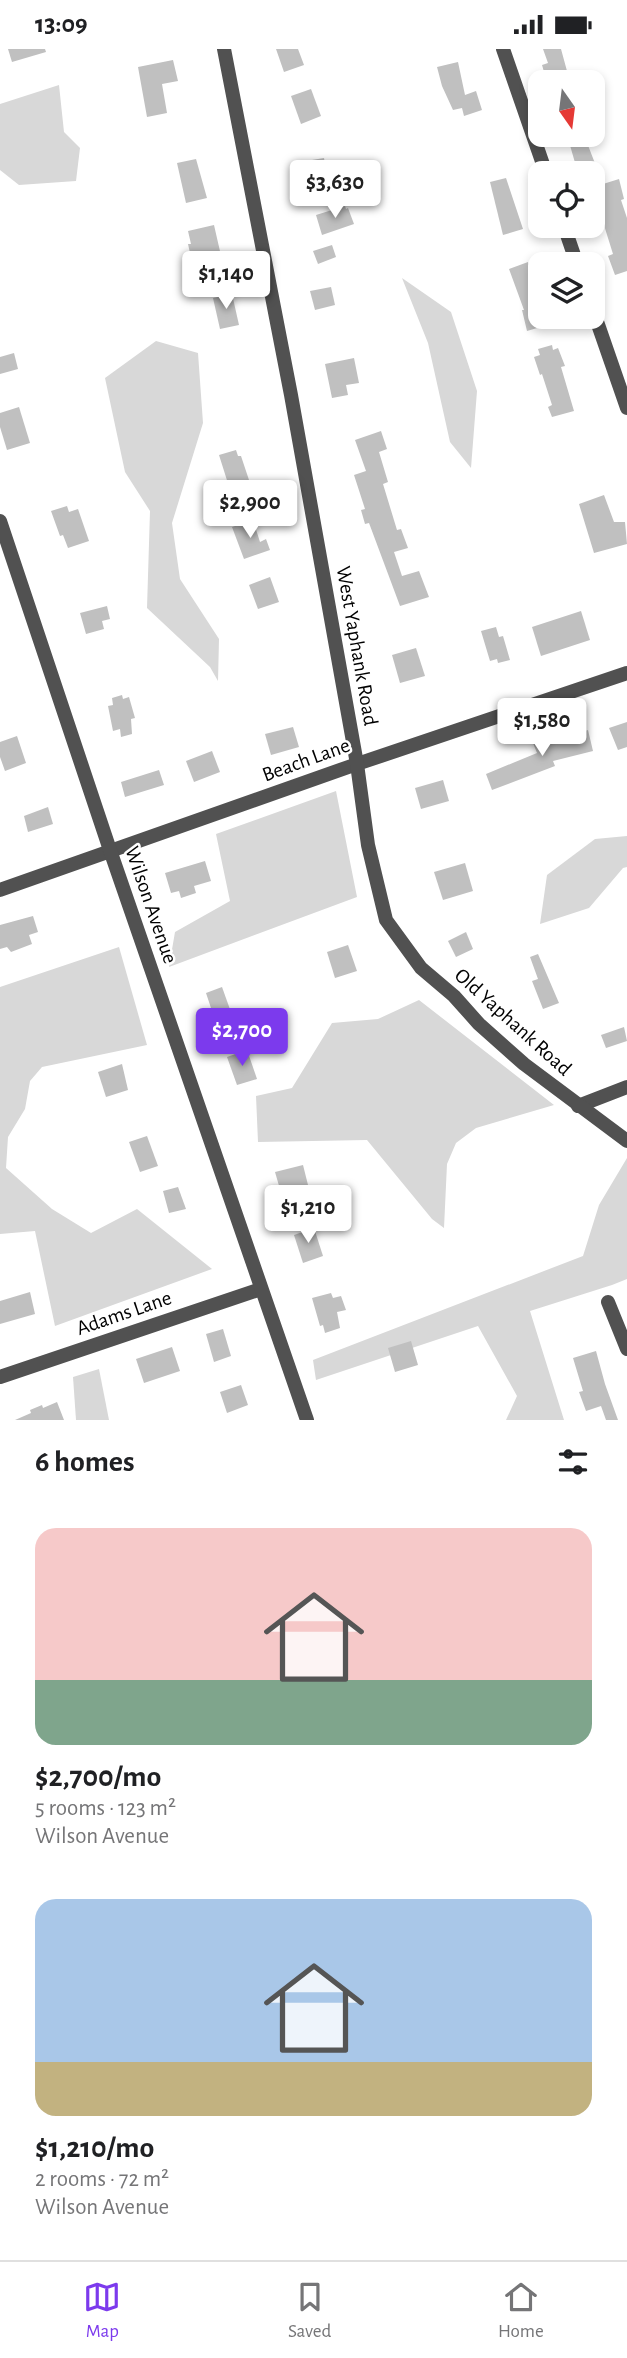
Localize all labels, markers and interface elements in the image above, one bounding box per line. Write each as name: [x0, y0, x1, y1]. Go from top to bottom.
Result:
text: 13:09: [35, 11, 88, 37]
north arrow: [528, 70, 606, 147]
map controls: [528, 70, 605, 329]
pin: $3,630: [278, 160, 392, 220]
button: locate: [528, 161, 605, 238]
text: $3,630: [306, 171, 364, 194]
pin: $1,140: [169, 251, 283, 311]
button: layers: [528, 252, 605, 329]
text: $1,140: [198, 262, 254, 285]
pin: $2,900: [193, 481, 307, 540]
text: $2,900: [219, 491, 281, 514]
street label: West Yaphank Road: [333, 565, 381, 728]
pin: $1,580: [485, 699, 599, 758]
text: $1,580: [513, 709, 571, 732]
street label: Beach Lane: [259, 734, 353, 786]
street label: Wilson Avenue: [121, 844, 181, 966]
street label: Old Yaphank Road: [451, 964, 576, 1080]
pin: $2,700: [185, 1009, 299, 1068]
text: $2,700: [212, 1019, 272, 1042]
pin: $1,210: [251, 1185, 365, 1245]
text: $1,210: [281, 1196, 336, 1219]
street label: Adams Lane: [74, 1287, 174, 1339]
icon: filters: [554, 1443, 592, 1481]
text: 6 homes: [35, 1447, 135, 1477]
icon: home: [251, 1574, 377, 1700]
text: $2,700/mo: [35, 1762, 161, 1792]
text: 5 rooms · 123 m²: [35, 1797, 176, 1820]
text: Wilson Avenue: [35, 1825, 169, 1848]
icon: home: [251, 1945, 377, 2071]
text: $1,210/mo: [35, 2133, 154, 2163]
text: 2 rooms · 72 m²: [35, 2168, 169, 2191]
text: Wilson Avenue: [35, 2196, 169, 2219]
tab: Map: [83, 2278, 121, 2343]
tab: Saved: [288, 2278, 331, 2343]
tab: Home: [498, 2278, 544, 2343]

